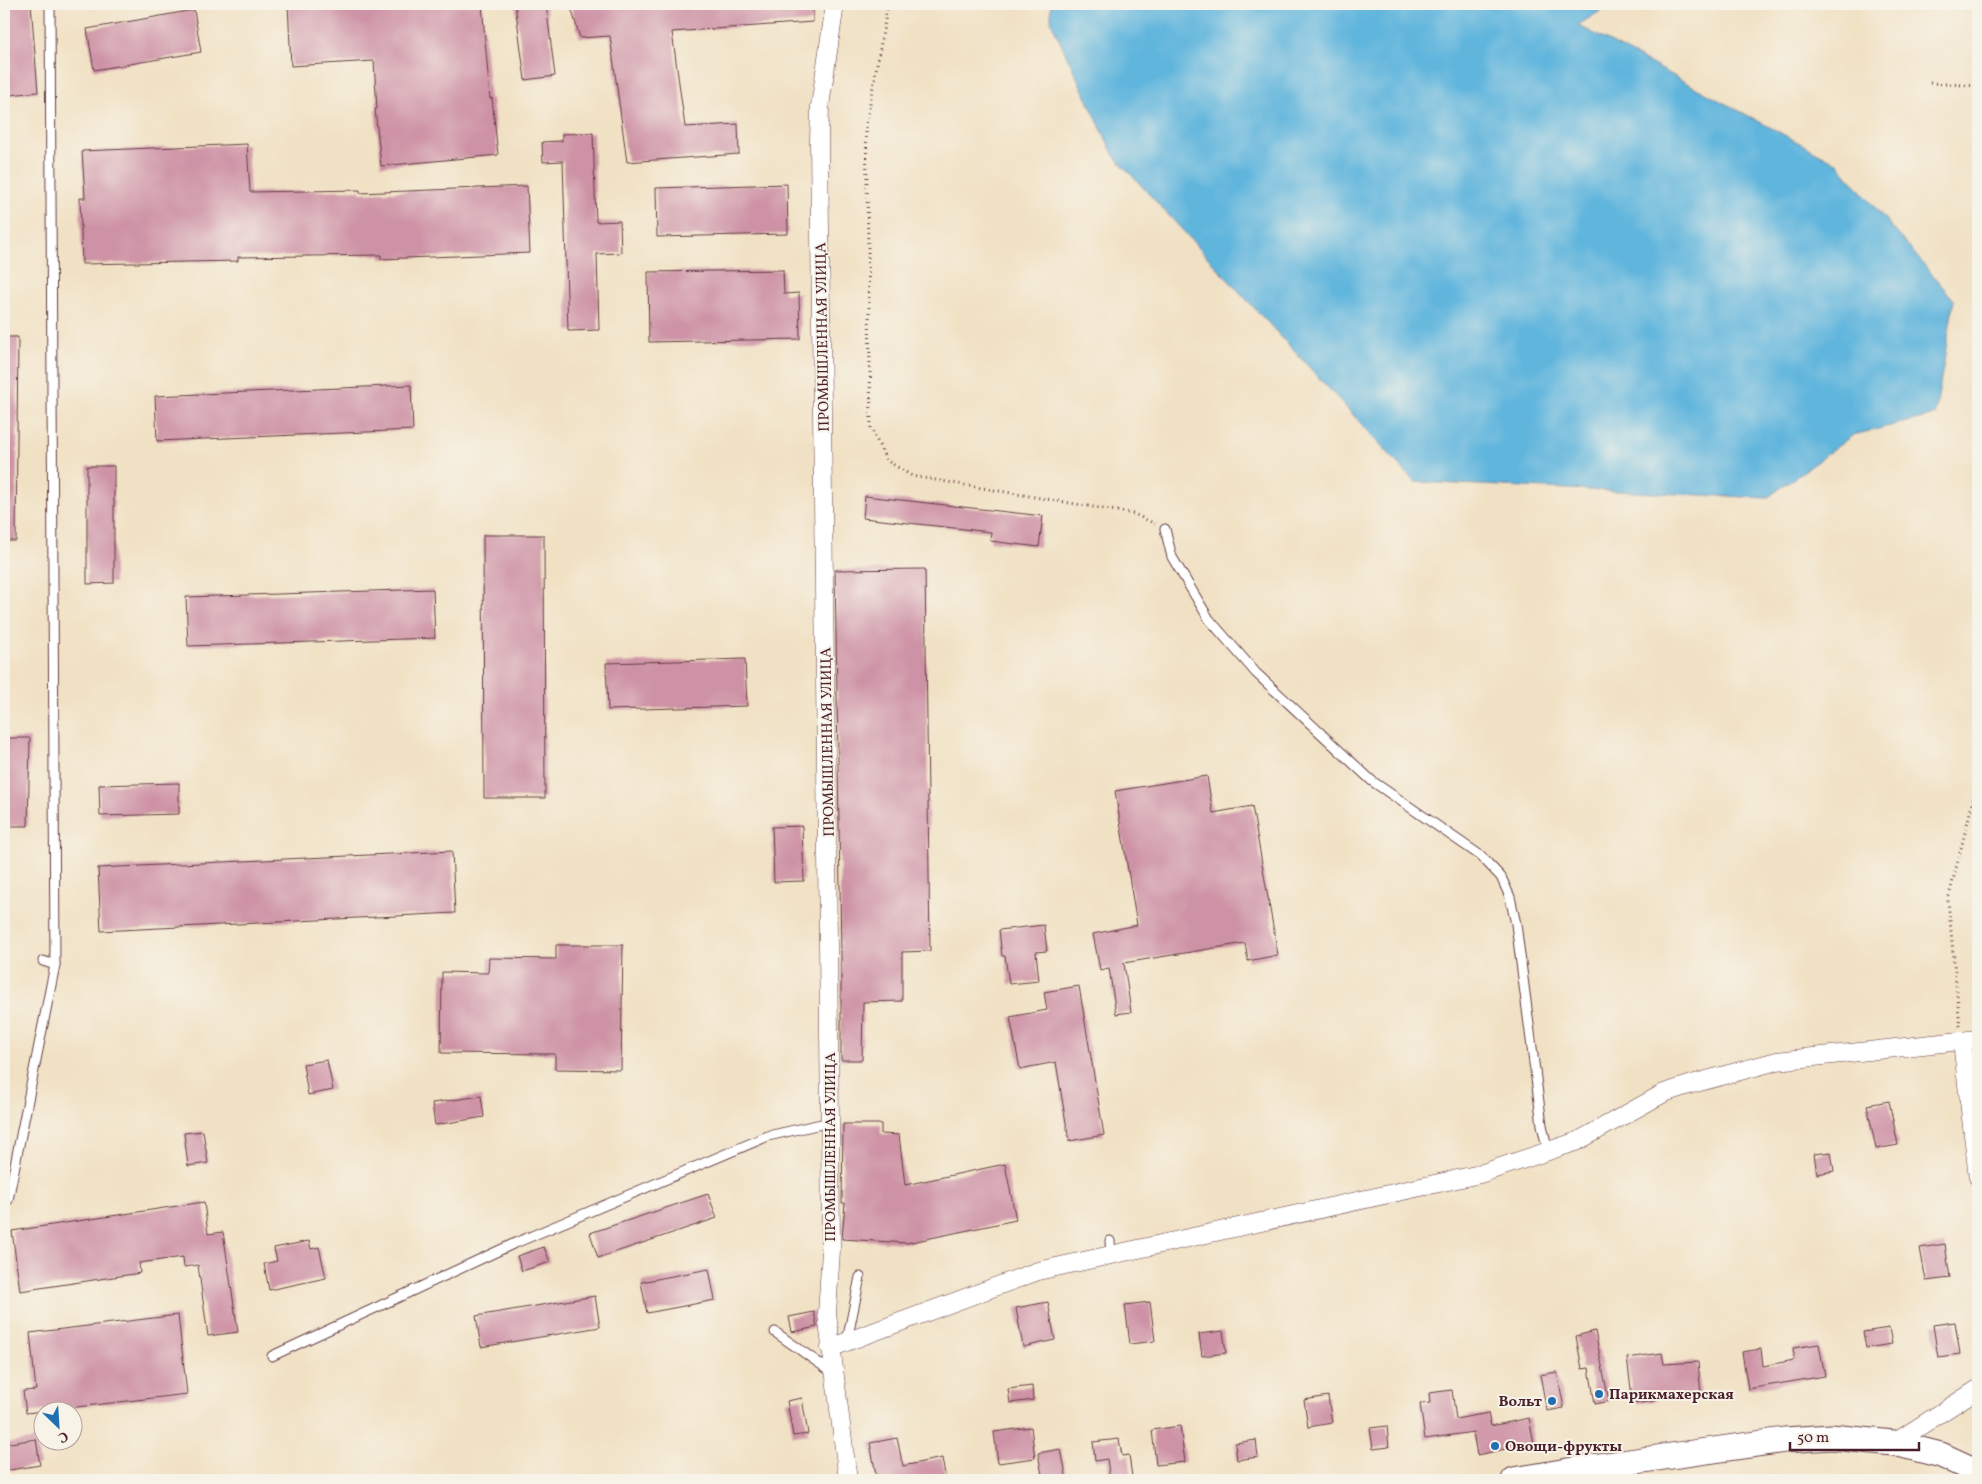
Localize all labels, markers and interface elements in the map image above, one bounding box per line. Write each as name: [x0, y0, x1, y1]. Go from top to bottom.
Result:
street label: ПРОМЫШЛЕННАЯ УЛИЦА: [811, 242, 836, 432]
street label: ПРОМЫШЛЕННАЯ УЛИЦА: [816, 647, 841, 837]
street label: ПРОМЫШЛЕННАЯ УЛИЦА: [821, 1052, 842, 1242]
place label: Парикмахерская: [1609, 1385, 1734, 1406]
marker: Парикмахерская: [1593, 1388, 1605, 1400]
place label: Вольт: [1499, 1392, 1543, 1413]
marker: Вольт: [1546, 1395, 1558, 1407]
north arrow: [32, 1402, 82, 1452]
scale bar: [1790, 1419, 1918, 1451]
text: С: [55, 1426, 71, 1447]
text: 50 m: [1797, 1428, 1829, 1449]
place label: Овощи-фрукты: [1505, 1437, 1623, 1458]
marker: Овощи-фрукты: [1489, 1440, 1501, 1452]

